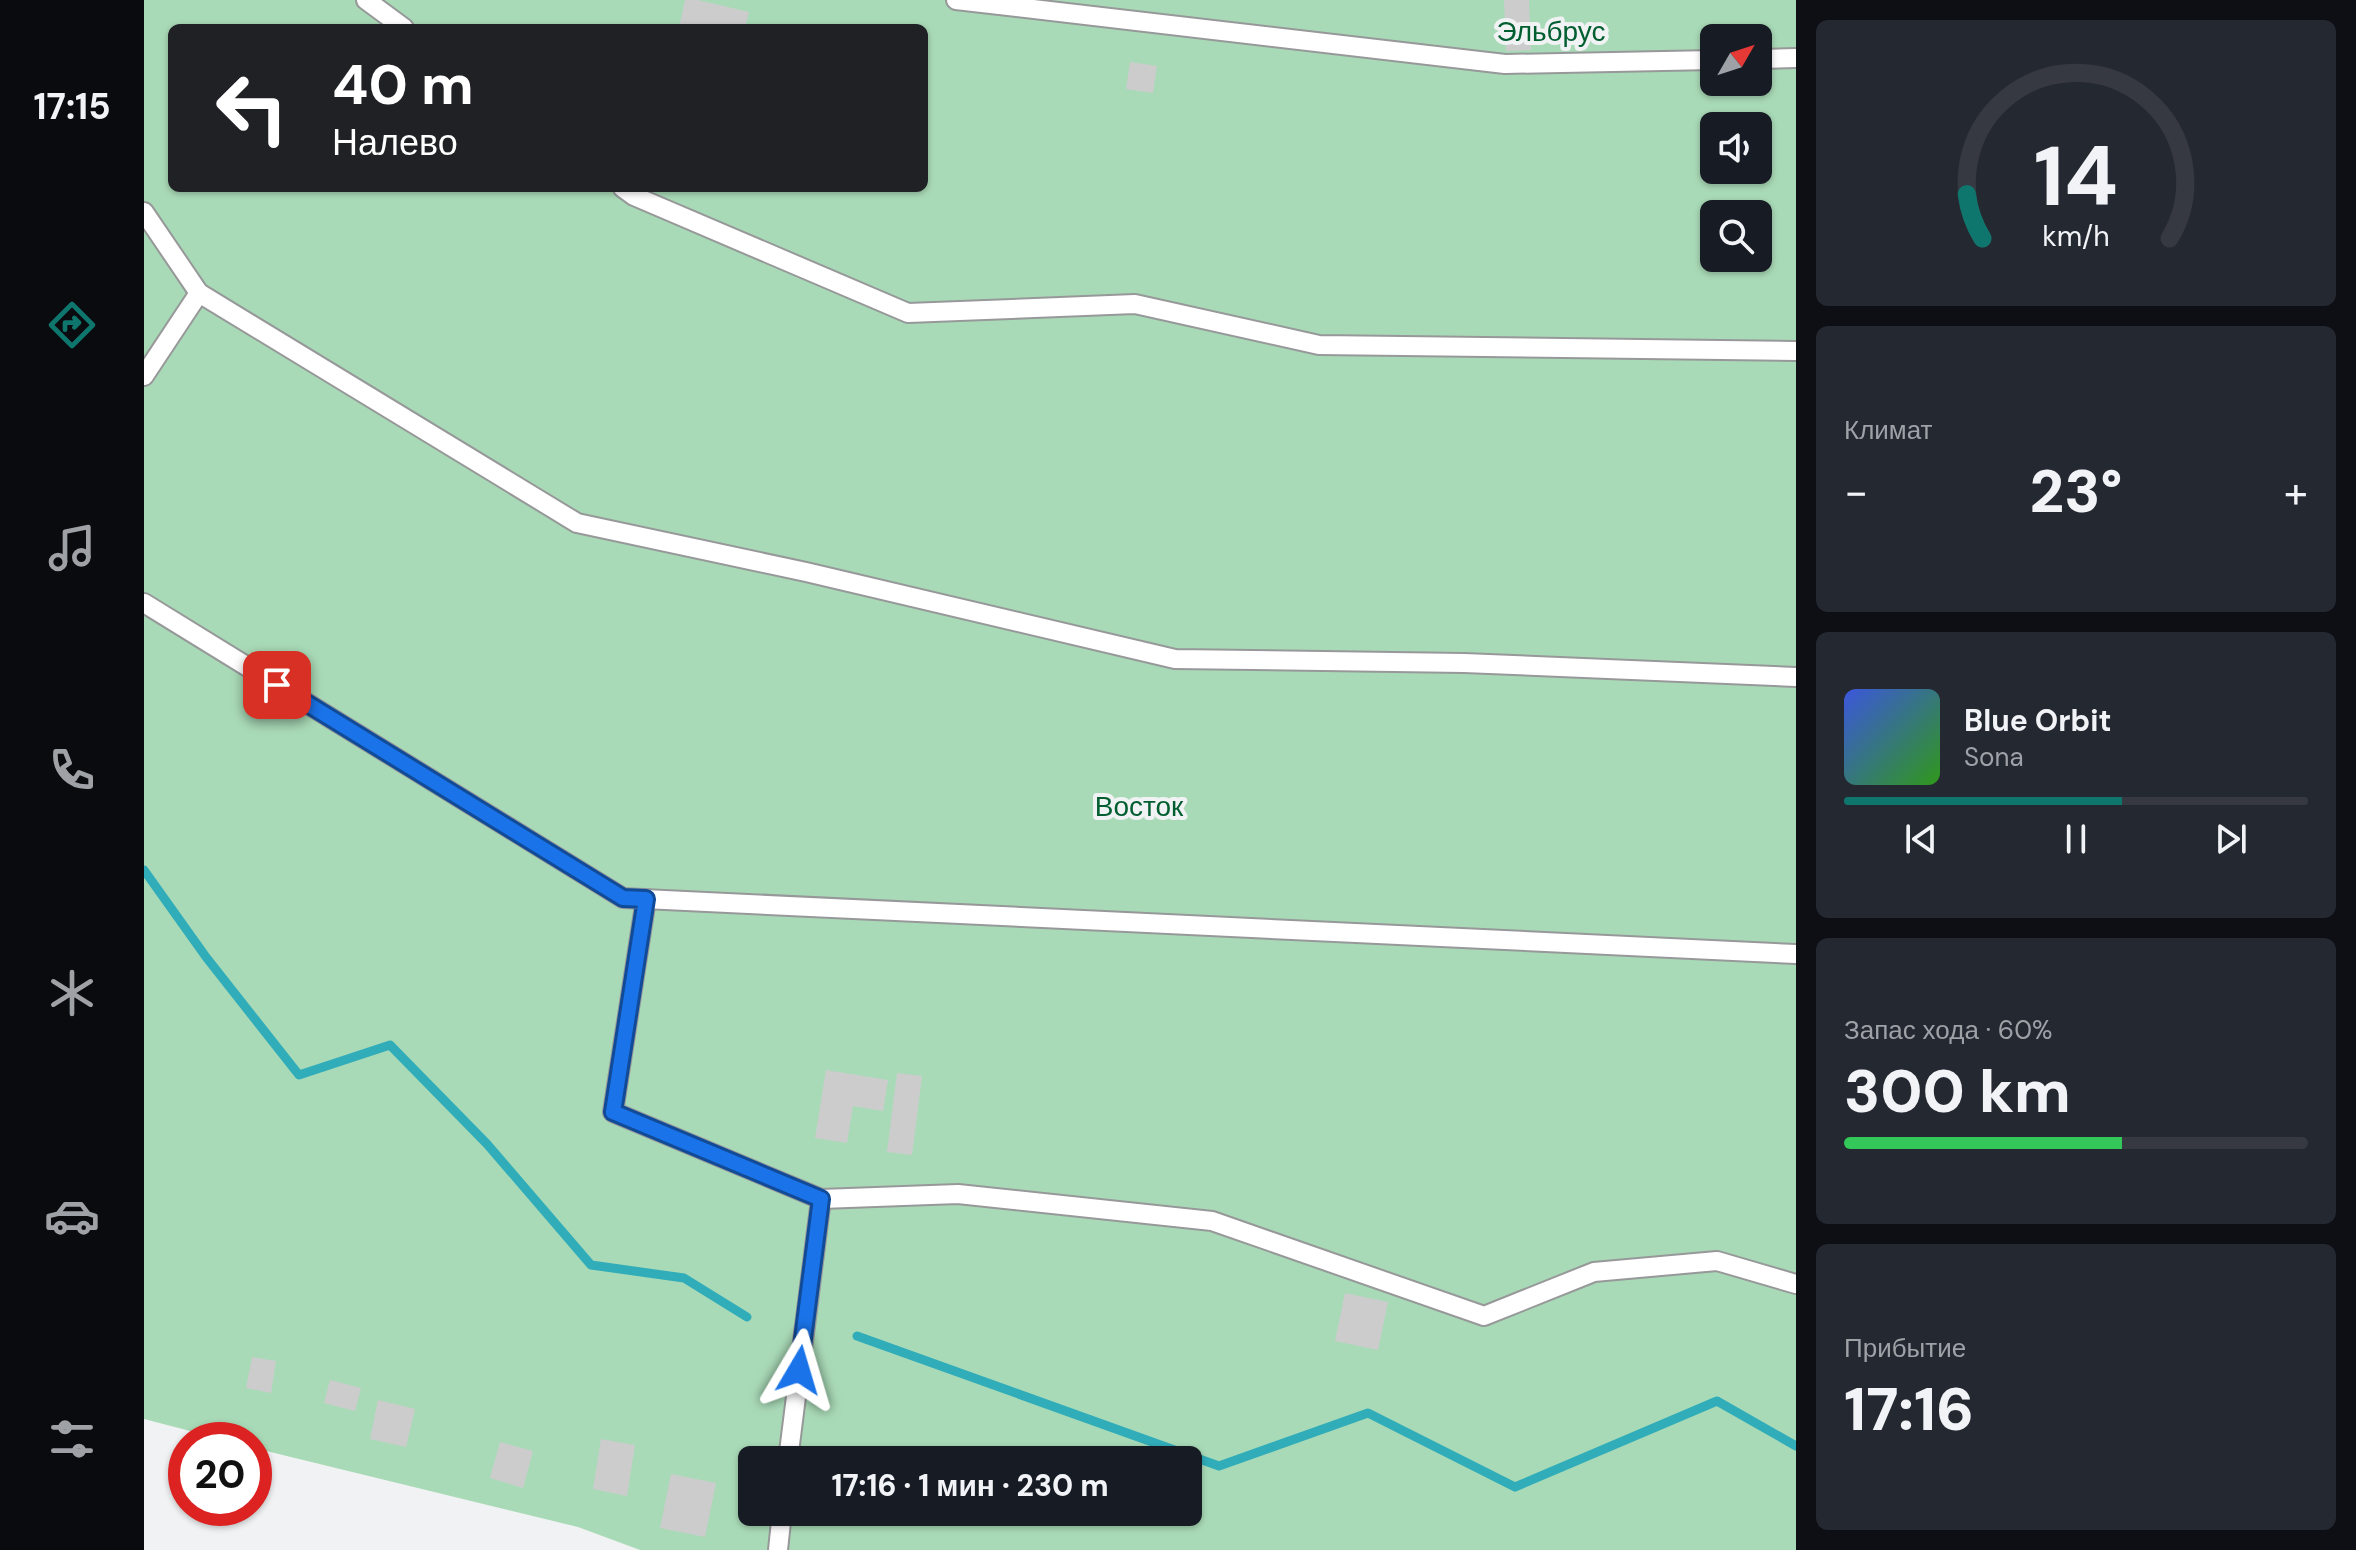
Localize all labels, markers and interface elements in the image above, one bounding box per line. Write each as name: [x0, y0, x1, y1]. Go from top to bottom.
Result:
park label: Эльбрус: [1496, 13, 1606, 50]
north arrow: [1700, 24, 1772, 96]
map controls: [1700, 24, 1772, 272]
text: 40 m: [332, 48, 474, 121]
icon: left: [200, 56, 304, 160]
text: 17:15: [33, 83, 111, 130]
button: sound: [1700, 112, 1772, 184]
text: Налево: [332, 119, 458, 166]
text: 14: [2034, 122, 2118, 231]
button: search: [1700, 200, 1772, 272]
text: km/h: [2042, 218, 2110, 255]
icon: directions: [44, 297, 100, 353]
text: Климат: [1844, 413, 1933, 447]
text: 23°: [2030, 452, 2122, 531]
text: −: [1844, 463, 1868, 521]
text: +: [2284, 463, 2308, 521]
icon: music: [44, 520, 100, 576]
pin: [243, 651, 311, 719]
icon: arrive: [255, 663, 299, 707]
text: Blue Orbit: [1964, 701, 2111, 740]
text: Sona: [1964, 740, 2024, 774]
icon: phone: [44, 742, 100, 798]
park label: Восток: [1095, 788, 1184, 825]
icon: previous: [1899, 817, 1943, 861]
icon: pause: [2054, 817, 2098, 861]
icon: next: [2209, 817, 2253, 861]
icon: climate: [44, 965, 100, 1021]
text: Запас хода · 60%: [1844, 1013, 2052, 1047]
text: 300 km: [1844, 1052, 2071, 1131]
icon: car: [44, 1188, 100, 1244]
position arrow: [757, 1328, 841, 1412]
text: Прибытие: [1844, 1331, 1966, 1365]
text: 17:16: [1844, 1370, 1974, 1449]
icon: filters: [44, 1411, 100, 1467]
speed limit sign: 20: [168, 1422, 272, 1526]
text: 17:16 · 1 мин · 230 m: [831, 1466, 1109, 1505]

